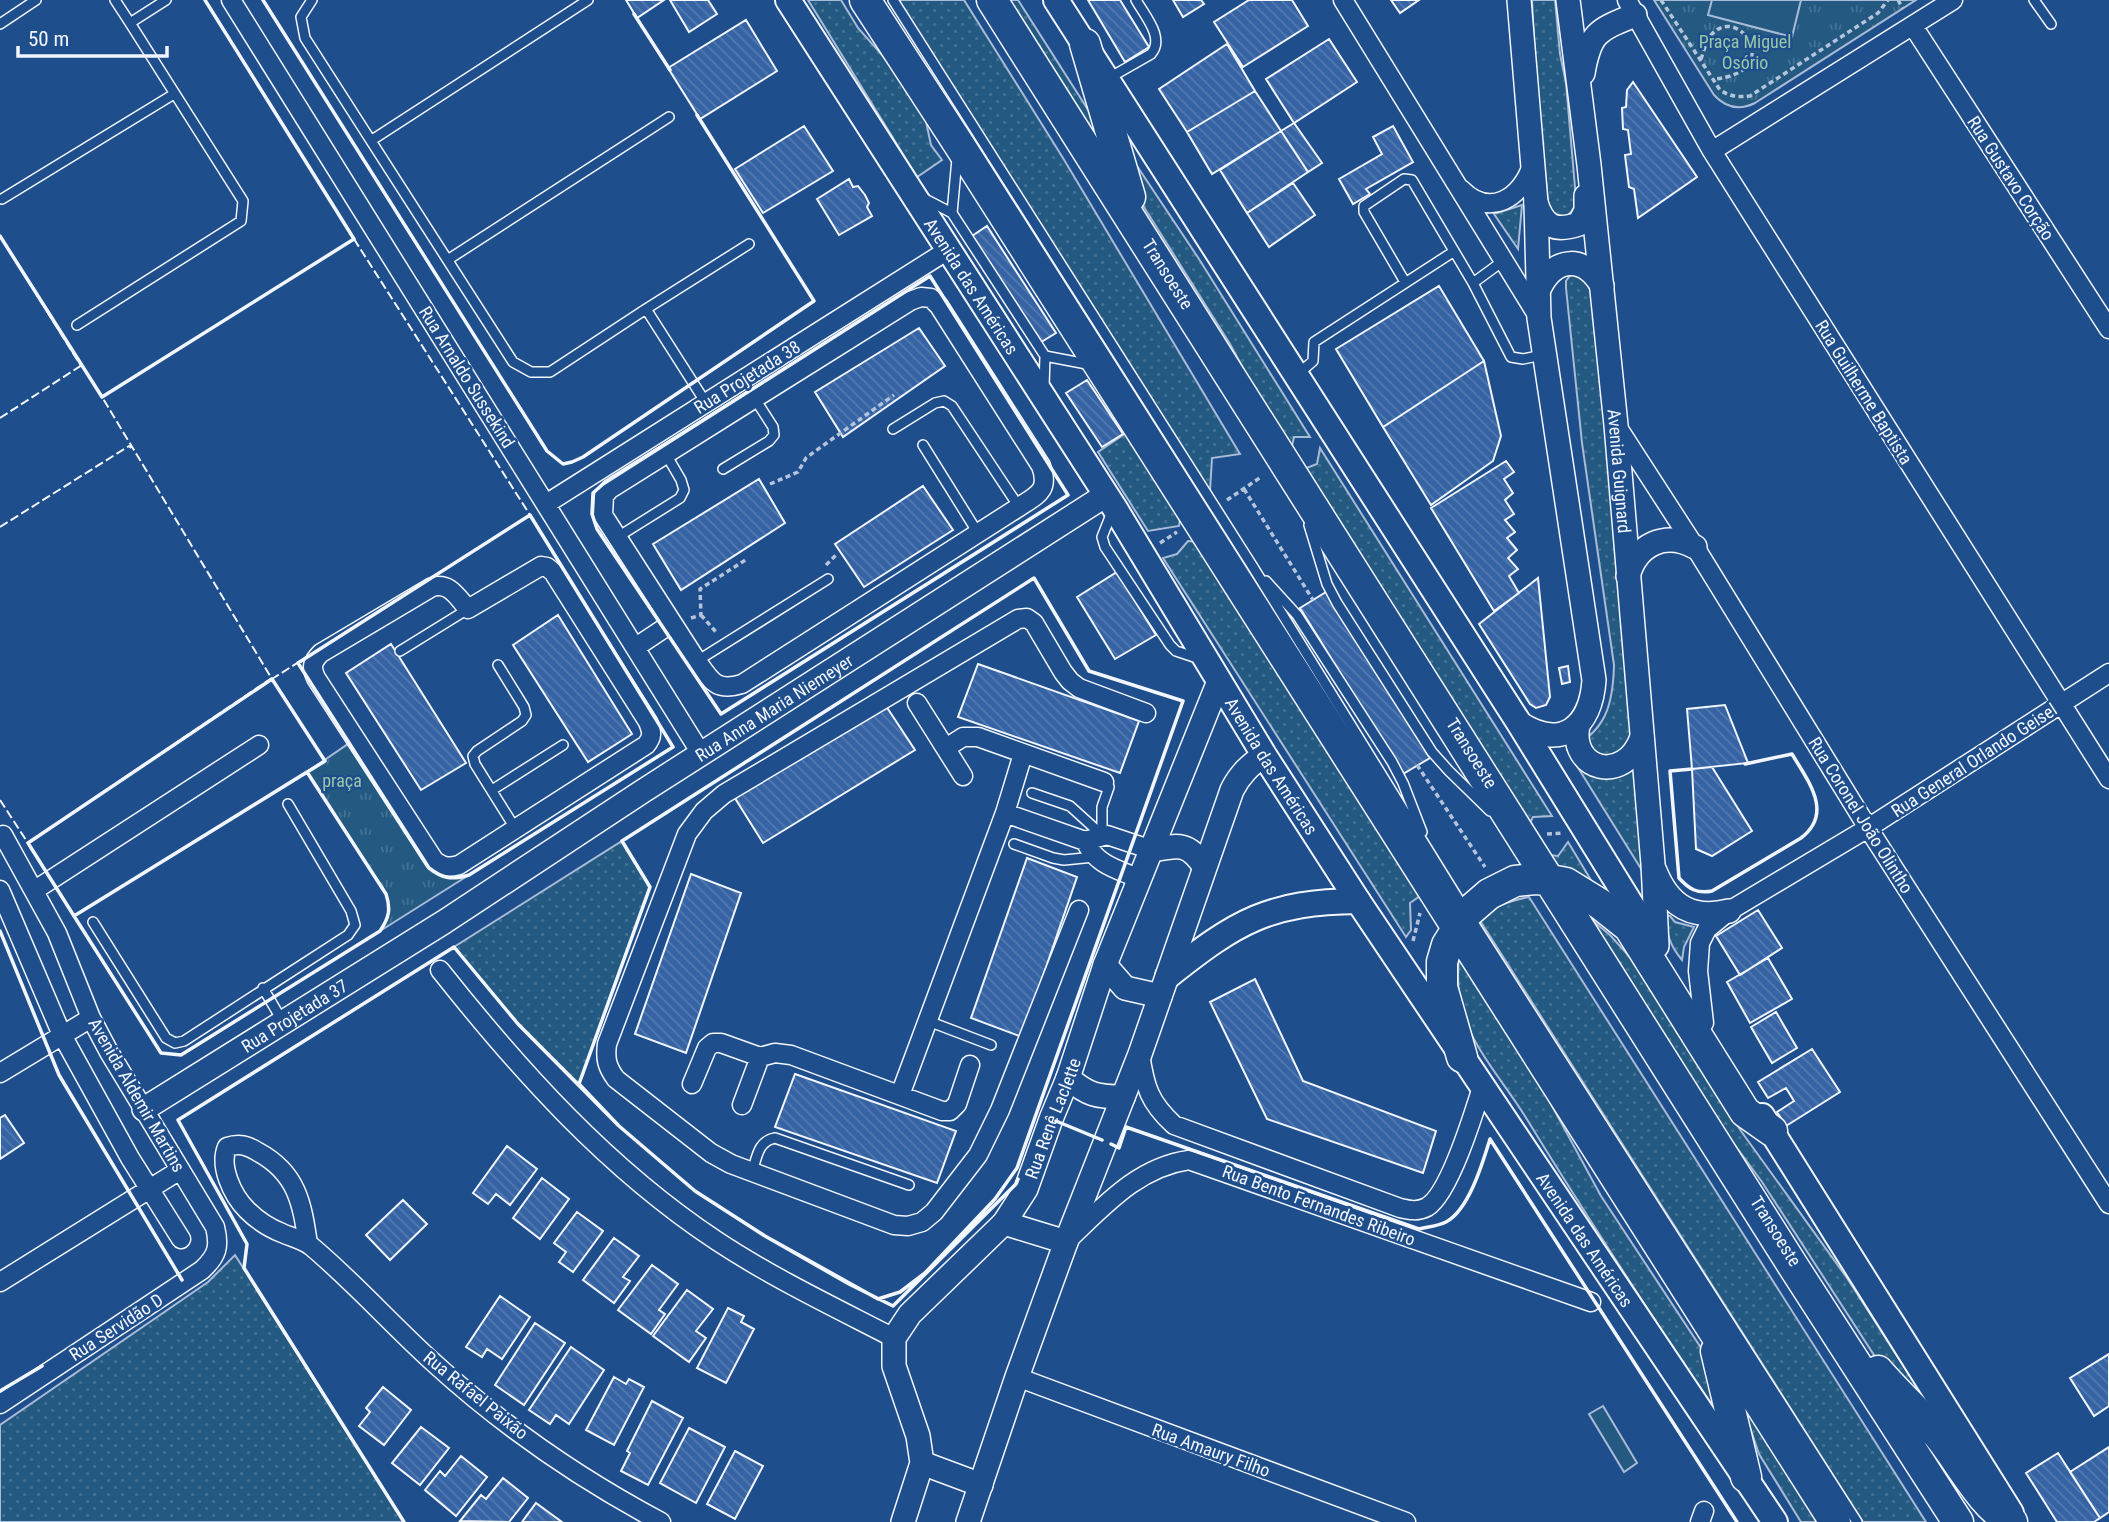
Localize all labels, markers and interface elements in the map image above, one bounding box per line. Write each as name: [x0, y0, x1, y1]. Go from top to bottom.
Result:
scale bar: [18, 14, 166, 58]
text: 50 m: [28, 27, 69, 51]
park label: Praça Miguel Osório: [1699, 31, 1791, 73]
street label: Rua Gustavo Corção: [1963, 112, 2059, 244]
street label: Avenida das Américas: [920, 214, 1023, 358]
street label: Transoeste: [1138, 235, 1198, 313]
street label: Rua Arnaldo Sussekind: [415, 302, 519, 452]
street label: Rua Guilherme Baptista: [1811, 316, 1917, 468]
street label: Rua Projetada 38: [690, 336, 804, 418]
street label: Avenida Guignard: [1604, 408, 1636, 534]
street label: Rua Anna Maria Niemeyer: [691, 649, 857, 766]
street label: Avenida das Américas: [1221, 694, 1323, 838]
street label: Rua General Orlando Geisel: [1887, 699, 2061, 821]
street label: Transoeste: [1442, 714, 1502, 792]
street label: Rua Coronel João Olintho: [1804, 733, 1918, 897]
park label: praça: [322, 770, 362, 791]
street label: Rua Projetada 37: [237, 974, 351, 1056]
street label: Avenida Aldemir Martins: [84, 1014, 190, 1176]
street label: Rua Renê Laclette: [1020, 1055, 1084, 1181]
street label: Rua Bento Fernandes Ribeiro: [1220, 1160, 1418, 1250]
street label: Avenida das Américas: [1533, 1168, 1638, 1311]
street label: Transoeste: [1746, 1192, 1806, 1270]
street label: Rua Servidão D: [65, 1289, 167, 1365]
street label: Rua Rafael Paixão: [420, 1346, 532, 1444]
street label: Rua Amaury Filho: [1149, 1419, 1273, 1481]

